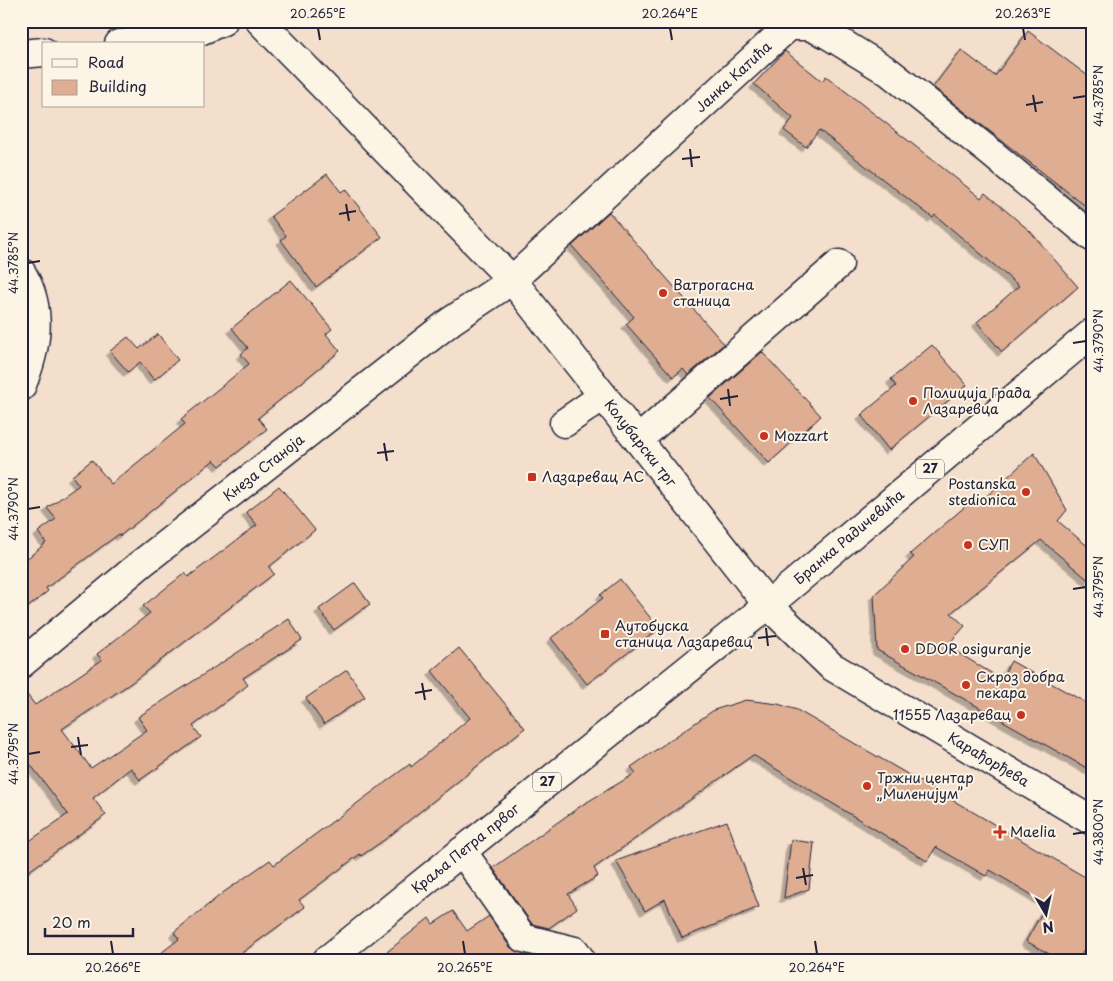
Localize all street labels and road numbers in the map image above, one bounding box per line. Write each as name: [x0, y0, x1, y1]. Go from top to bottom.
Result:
street label: Јанка Катића: [690, 36, 776, 117]
street label: Колубарски трг: [600, 395, 682, 492]
street label: Кнеза Станоја: [218, 429, 309, 506]
road number: 27: [916, 459, 944, 478]
street label: Бранка Радичевића: [789, 484, 909, 589]
street label: Карађорђева: [944, 727, 1034, 792]
road number: 27: [533, 772, 561, 792]
street label: Краља Петра првог: [407, 798, 524, 898]

